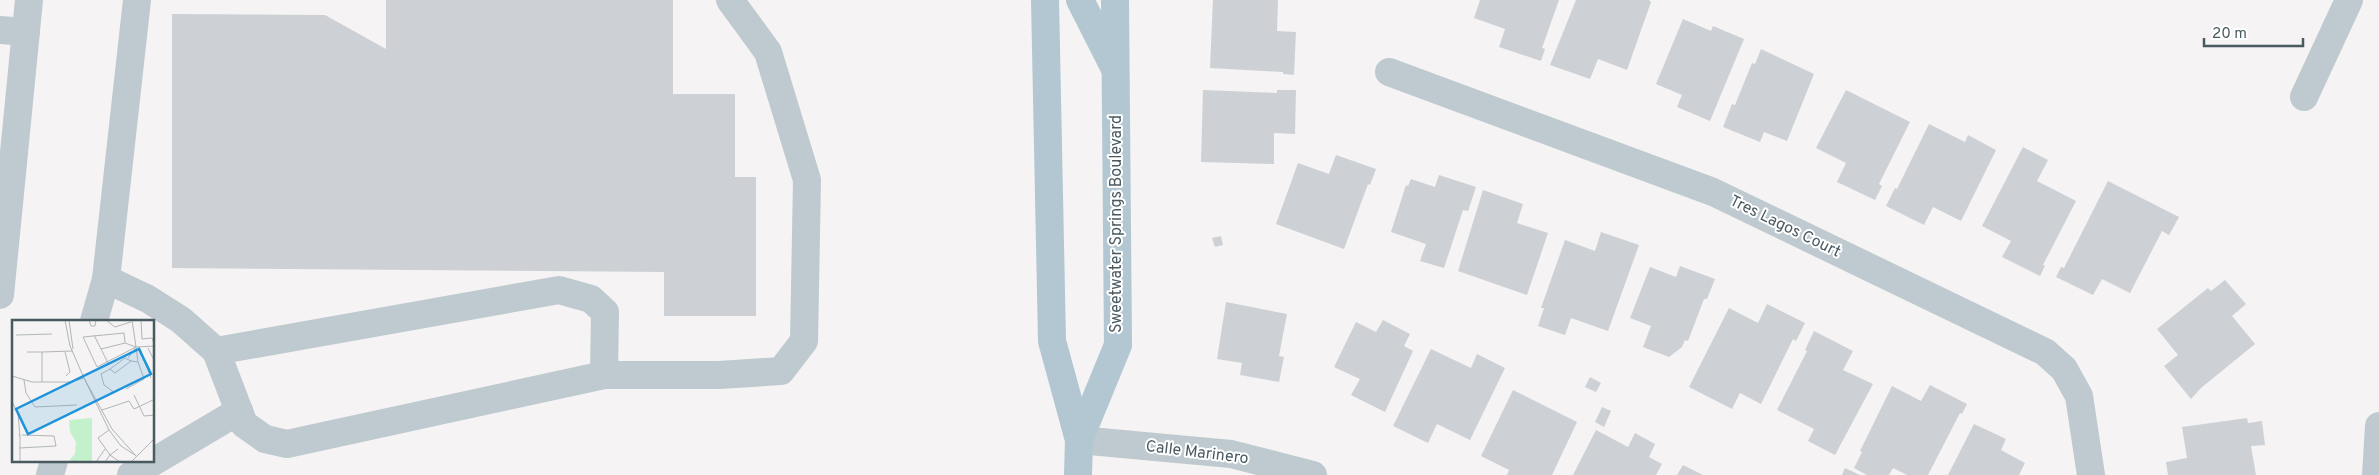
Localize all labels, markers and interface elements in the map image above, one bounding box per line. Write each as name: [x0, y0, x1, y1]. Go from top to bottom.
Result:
scale bar: [2204, 15, 2303, 47]
text: 20 m: [2212, 25, 2247, 44]
street label: Sweetwater Springs Boulevard: [1107, 115, 1127, 333]
street label: Tres Lagos Court: [1726, 191, 1844, 263]
inset map: [12, 320, 155, 462]
street label: Calle Marinero: [1144, 437, 1250, 469]

